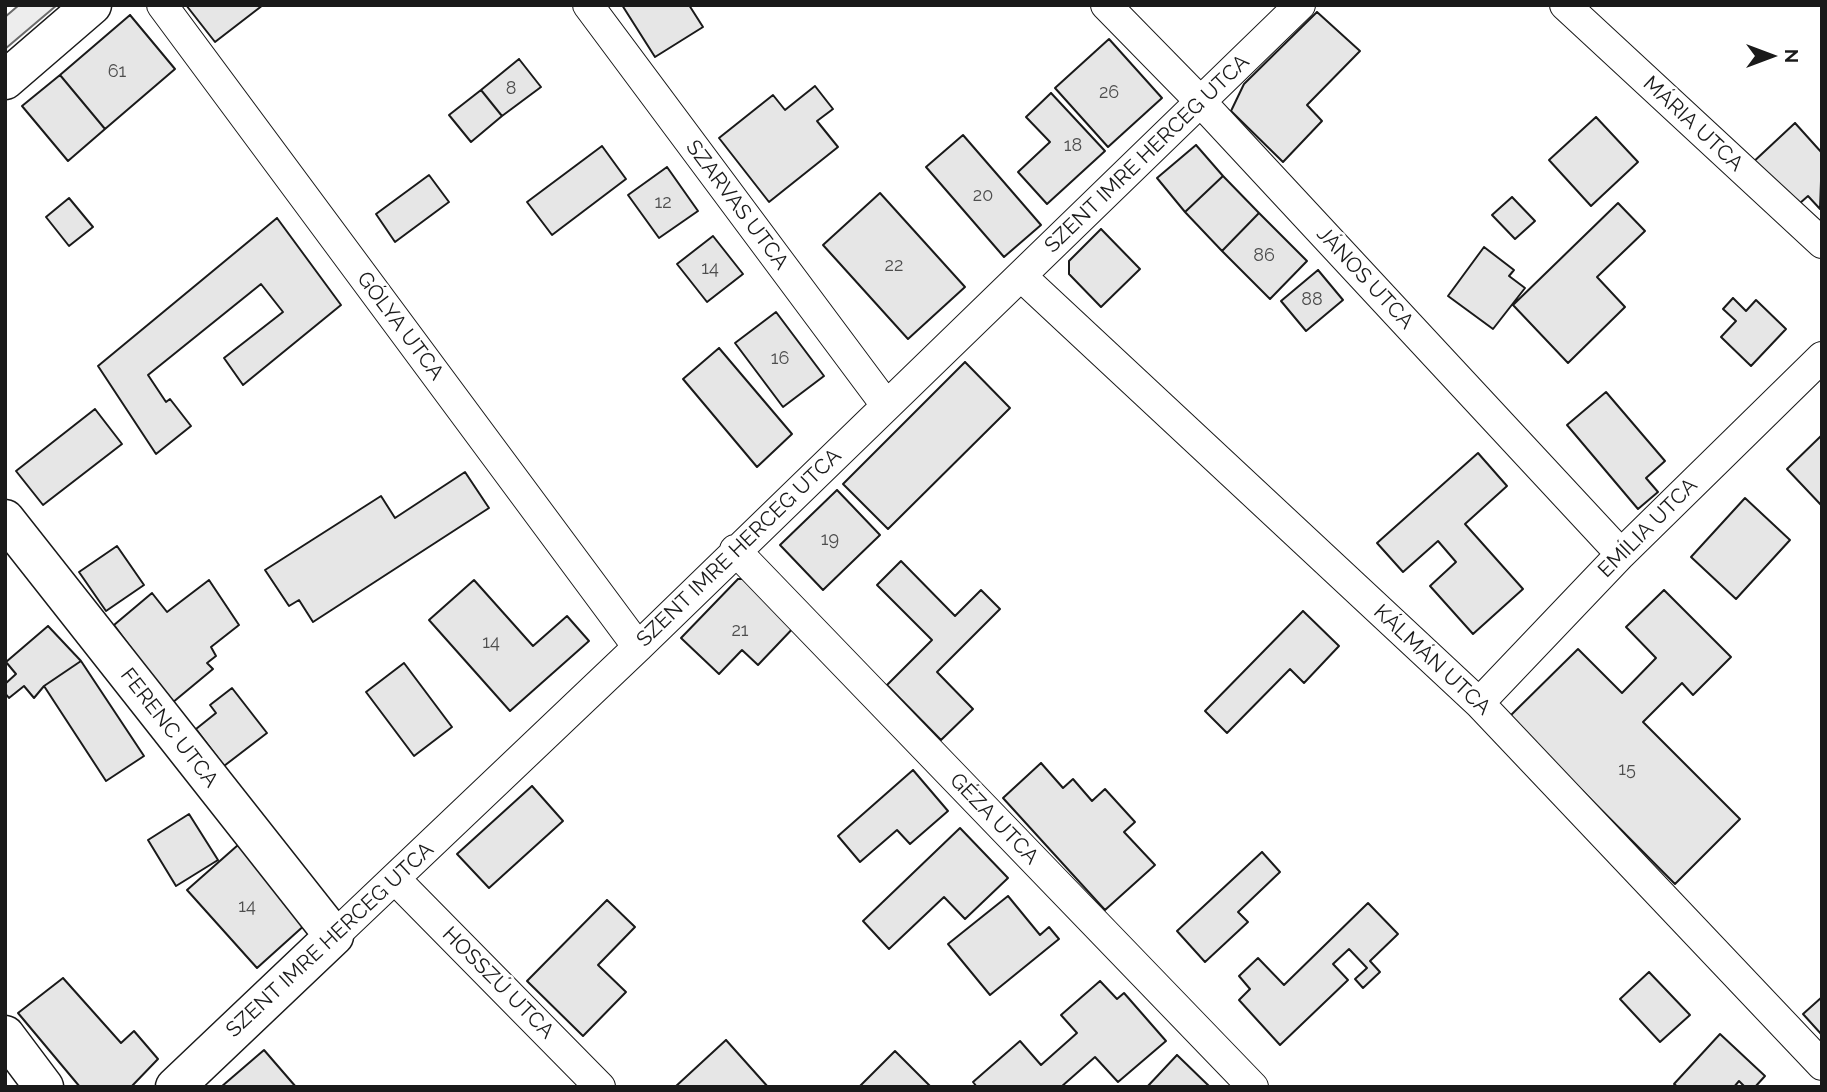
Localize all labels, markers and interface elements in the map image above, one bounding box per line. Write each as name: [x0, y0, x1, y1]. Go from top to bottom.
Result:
north arrow: [1736, 21, 1806, 91]
text: N: [1781, 49, 1803, 63]
street label: SZENT IMRE HERCEG UTCA: [1040, 50, 1254, 258]
house number: 61: [108, 61, 126, 83]
street label: MÁRIA UTCA: [1638, 71, 1748, 177]
house number: 8: [506, 78, 516, 100]
house number: 26: [1099, 82, 1119, 104]
street label: SZARVAS UTCA: [680, 135, 794, 275]
house number: 18: [1064, 135, 1082, 157]
house number: 20: [973, 185, 993, 207]
house number: 12: [654, 192, 672, 214]
street label: JÁNOS UTCA: [1311, 222, 1419, 334]
house number: 86: [1253, 245, 1275, 267]
house number: 22: [885, 255, 903, 277]
house number: 14: [701, 258, 719, 280]
street label: GÓLYA UTCA: [351, 267, 449, 385]
house number: 88: [1301, 289, 1323, 311]
house number: 16: [771, 348, 789, 370]
street label: SZENT IMRE HERCEG UTCA: [632, 444, 846, 652]
street label: EMÍLIA UTCA: [1593, 473, 1703, 583]
house number: 19: [821, 529, 839, 551]
street label: KÁLMÁN UTCA: [1368, 599, 1496, 721]
house number: 21: [731, 620, 749, 642]
house number: 14: [482, 632, 500, 654]
street label: FERENC UTCA: [115, 663, 223, 793]
house number: 15: [1618, 759, 1636, 781]
street label: GÉZA UTCA: [944, 768, 1044, 870]
street label: SZENT IMRE HERCEG UTCA: [221, 837, 439, 1043]
house number: 14: [238, 896, 256, 918]
street label: HOSSZÚ UTCA: [437, 922, 559, 1044]

